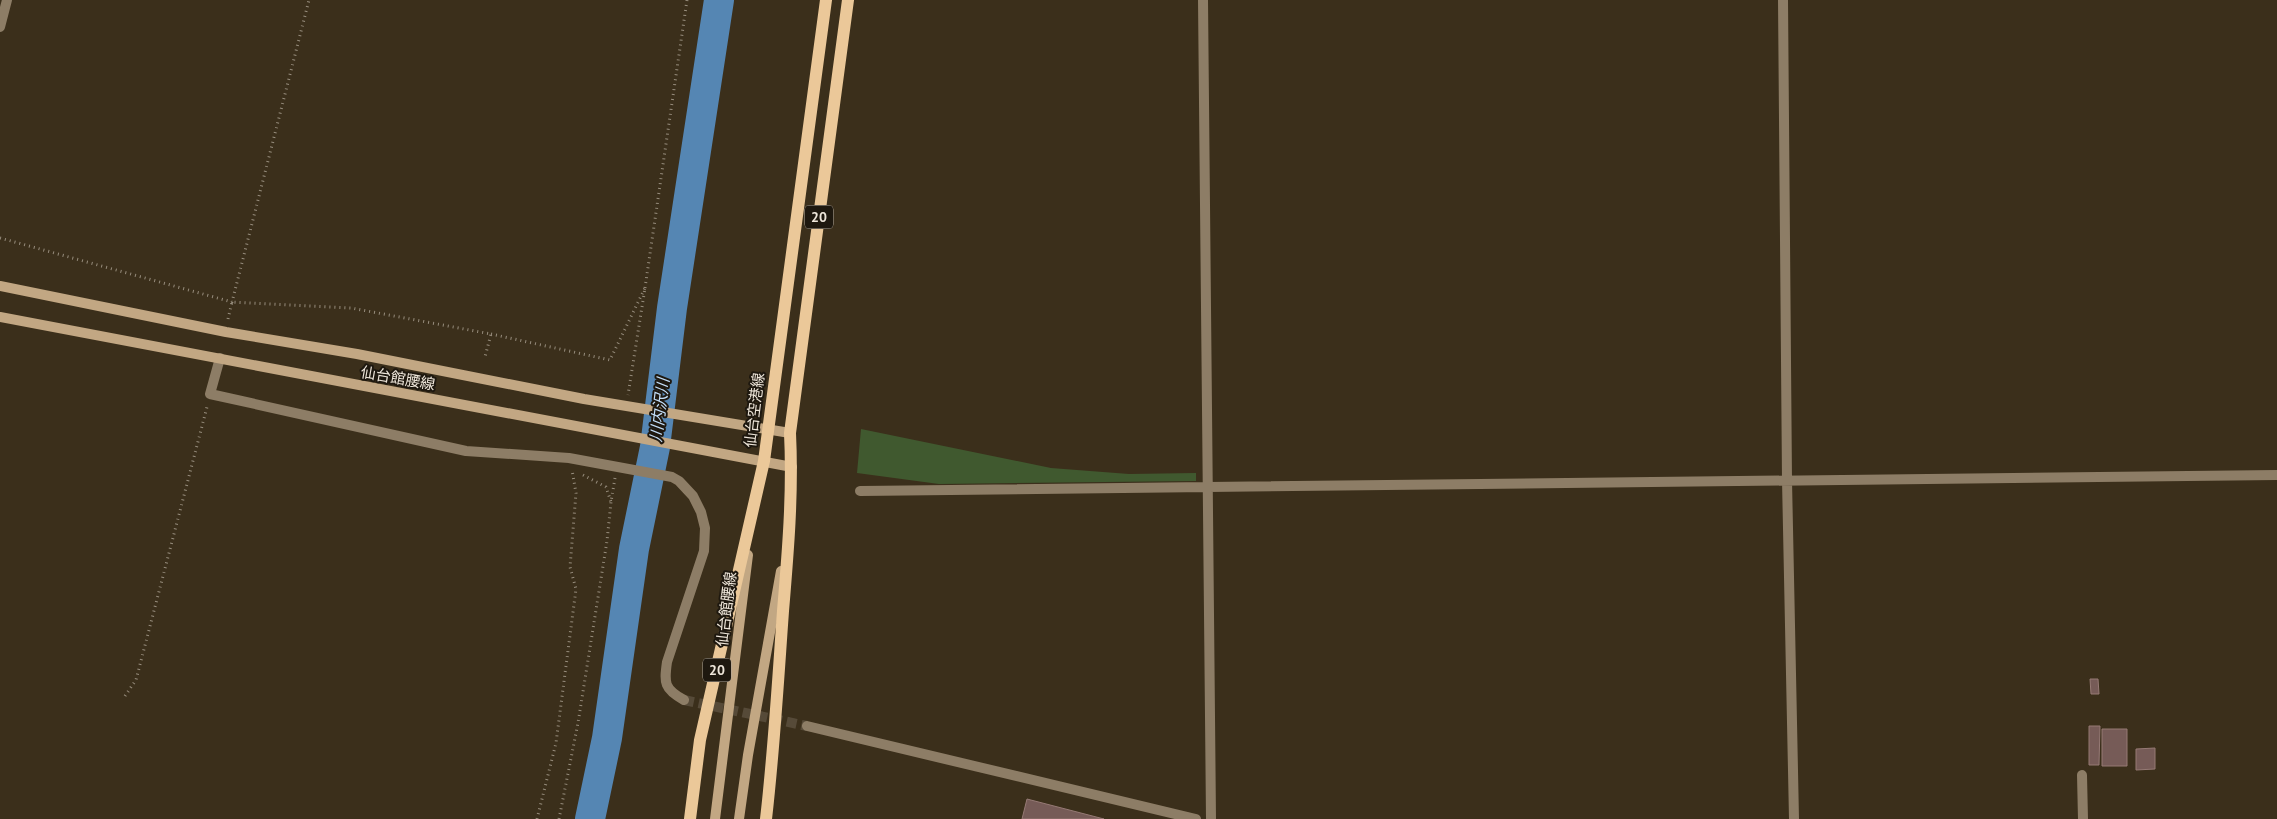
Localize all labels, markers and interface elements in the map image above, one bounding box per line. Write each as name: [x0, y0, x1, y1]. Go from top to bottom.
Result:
road number: 20: [805, 206, 833, 228]
street label: 仙台館腰線: [359, 362, 437, 394]
street label: 仙台空港線: [740, 372, 768, 448]
water label: 川内沢川: [645, 375, 673, 443]
street label: 仙台館腰線: [712, 571, 740, 647]
road number: 20: [703, 658, 731, 682]

